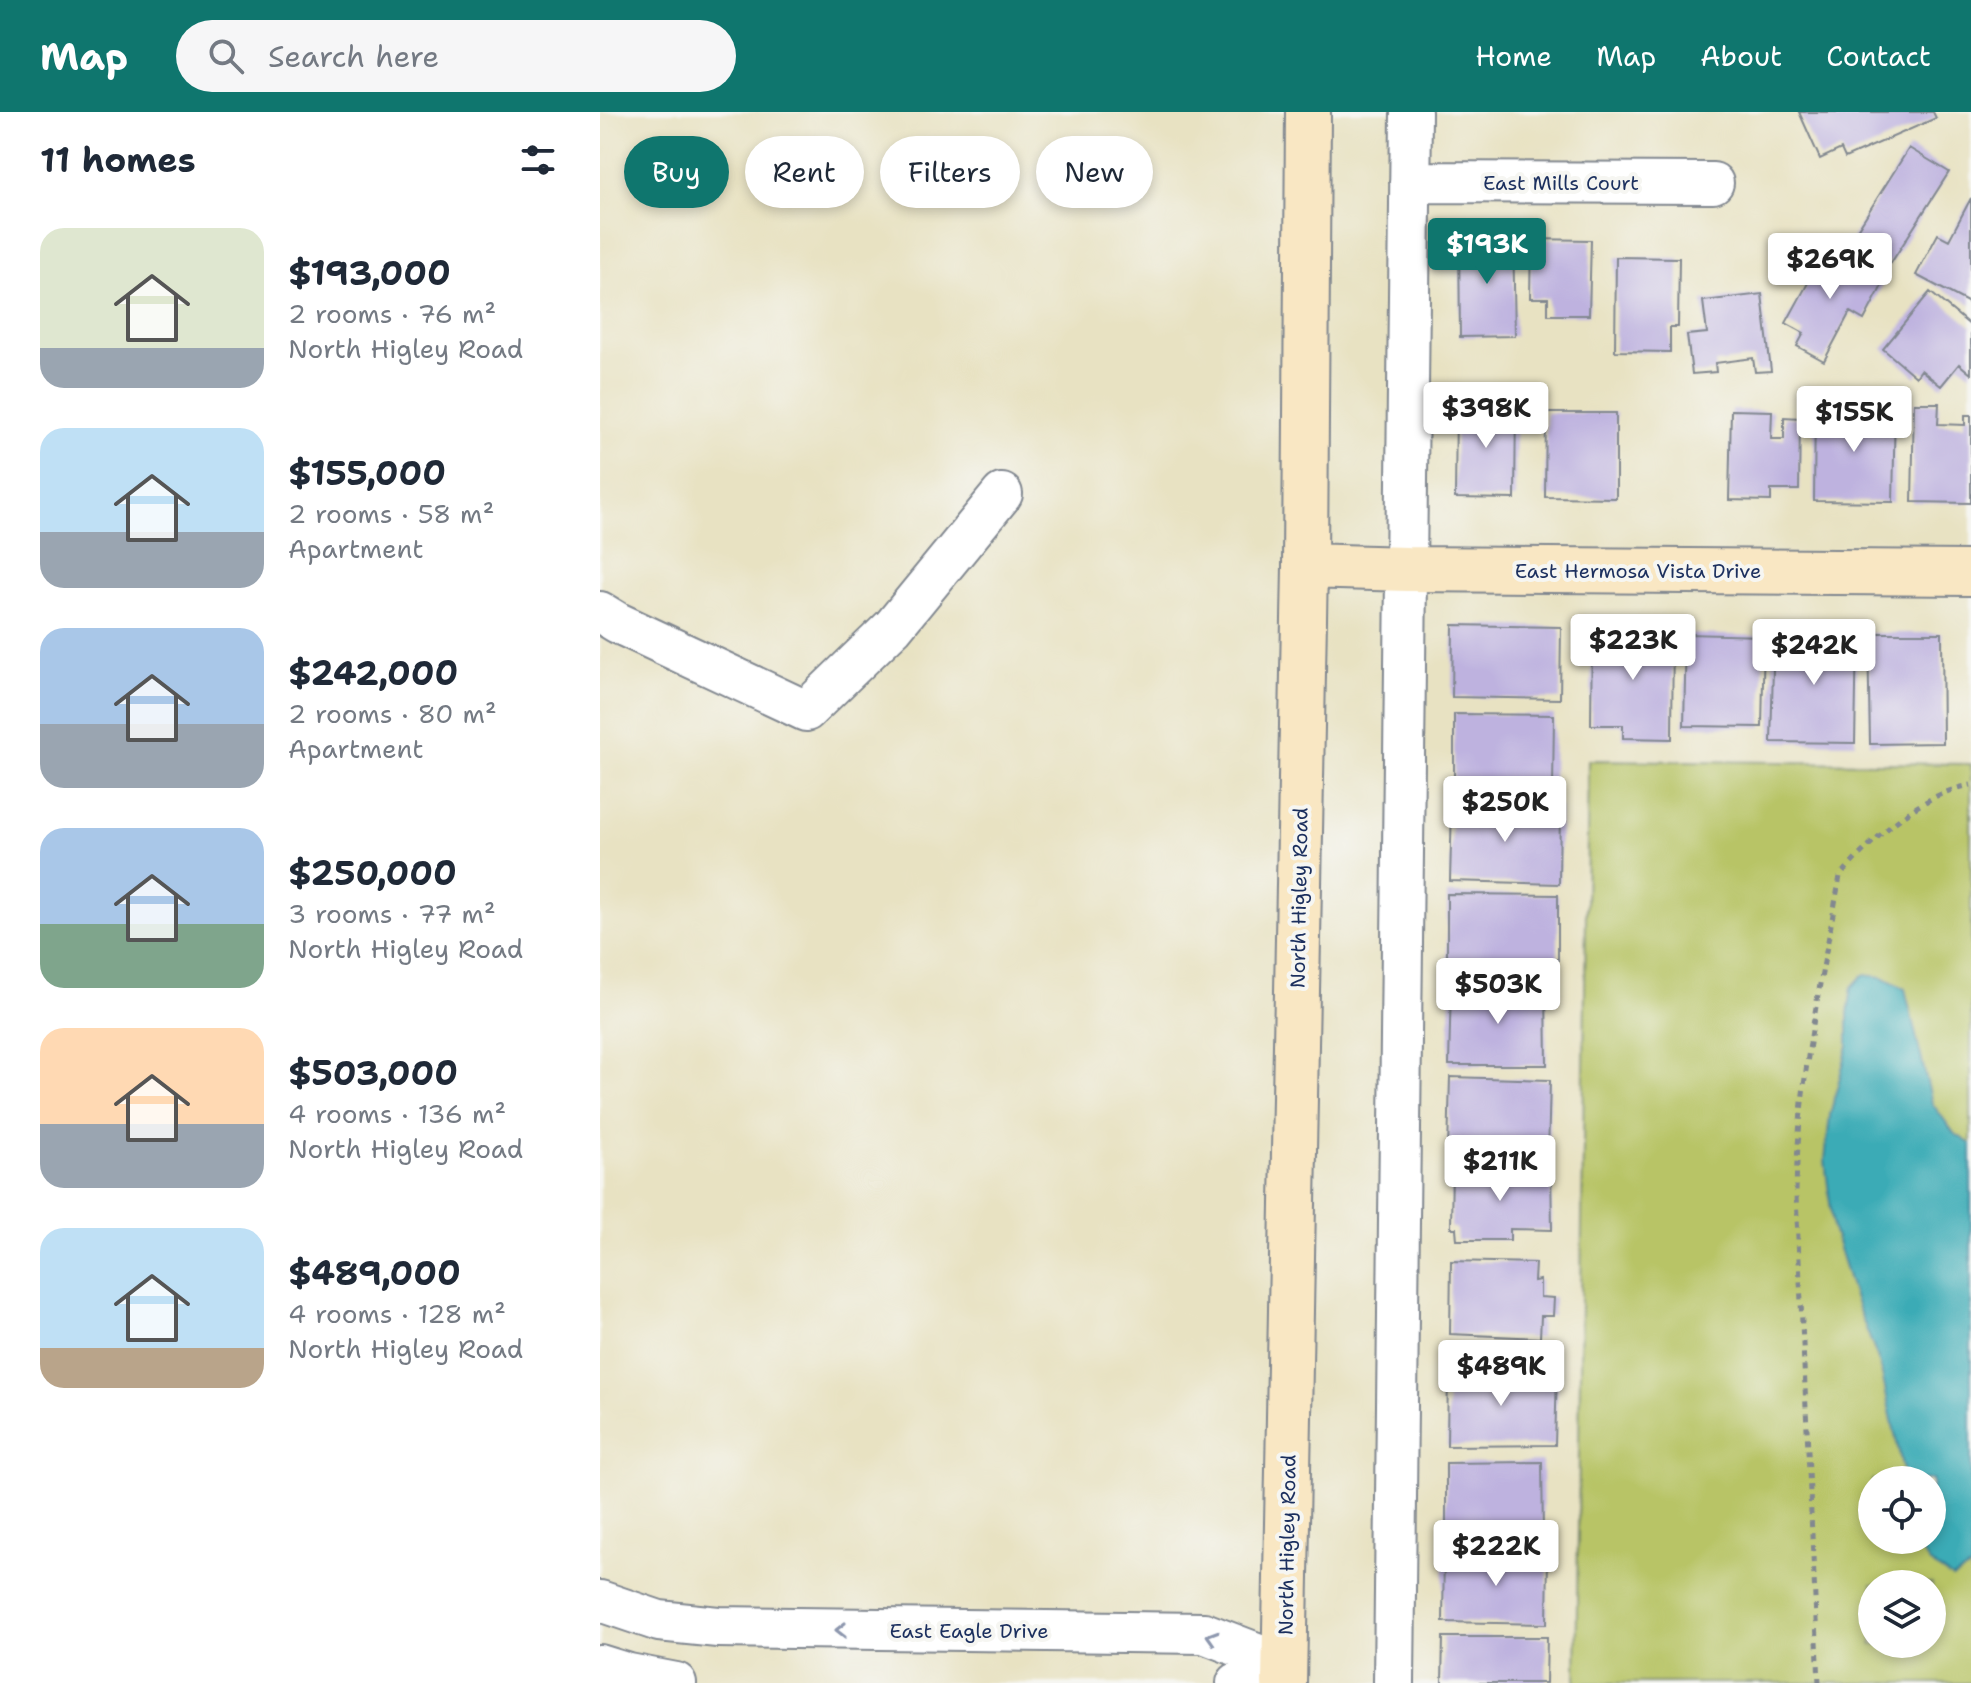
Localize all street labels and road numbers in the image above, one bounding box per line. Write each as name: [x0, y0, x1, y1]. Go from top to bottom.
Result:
street label: East Mills Court: [1483, 170, 1639, 196]
street label: East Hermosa Vista Drive: [1515, 558, 1761, 584]
street label: North Higley Road: [1284, 807, 1314, 989]
street label: North Higley Road: [1272, 1454, 1302, 1636]
street label: East Eagle Drive: [889, 1618, 1049, 1644]

